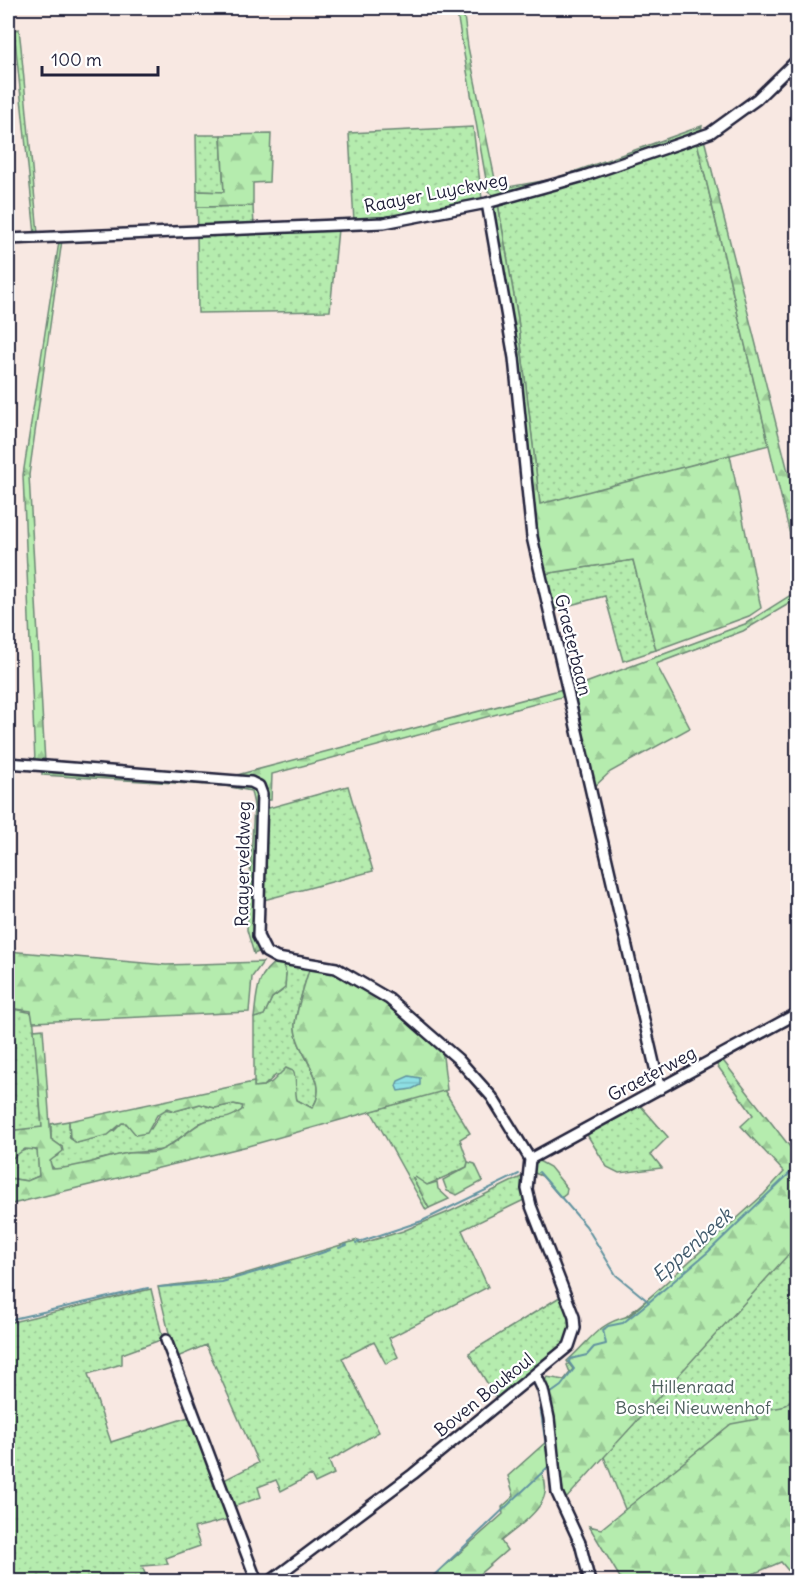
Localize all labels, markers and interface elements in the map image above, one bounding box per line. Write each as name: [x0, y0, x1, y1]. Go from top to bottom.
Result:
scale bar: [42, 39, 158, 77]
text: 100 m: [51, 48, 102, 71]
street label: Raayer Luyckweg: [362, 167, 510, 218]
street label: Graeterbaan: [550, 592, 597, 698]
street label: Raayerveldweg: [230, 801, 255, 927]
street label: Graeterweg: [604, 1041, 700, 1106]
water label: Eppenbeek: [646, 1201, 738, 1287]
street label: Boven Boukoul: [429, 1348, 538, 1442]
park label: Hillenraad Boshei Nieuwenhof: [615, 1375, 772, 1419]

